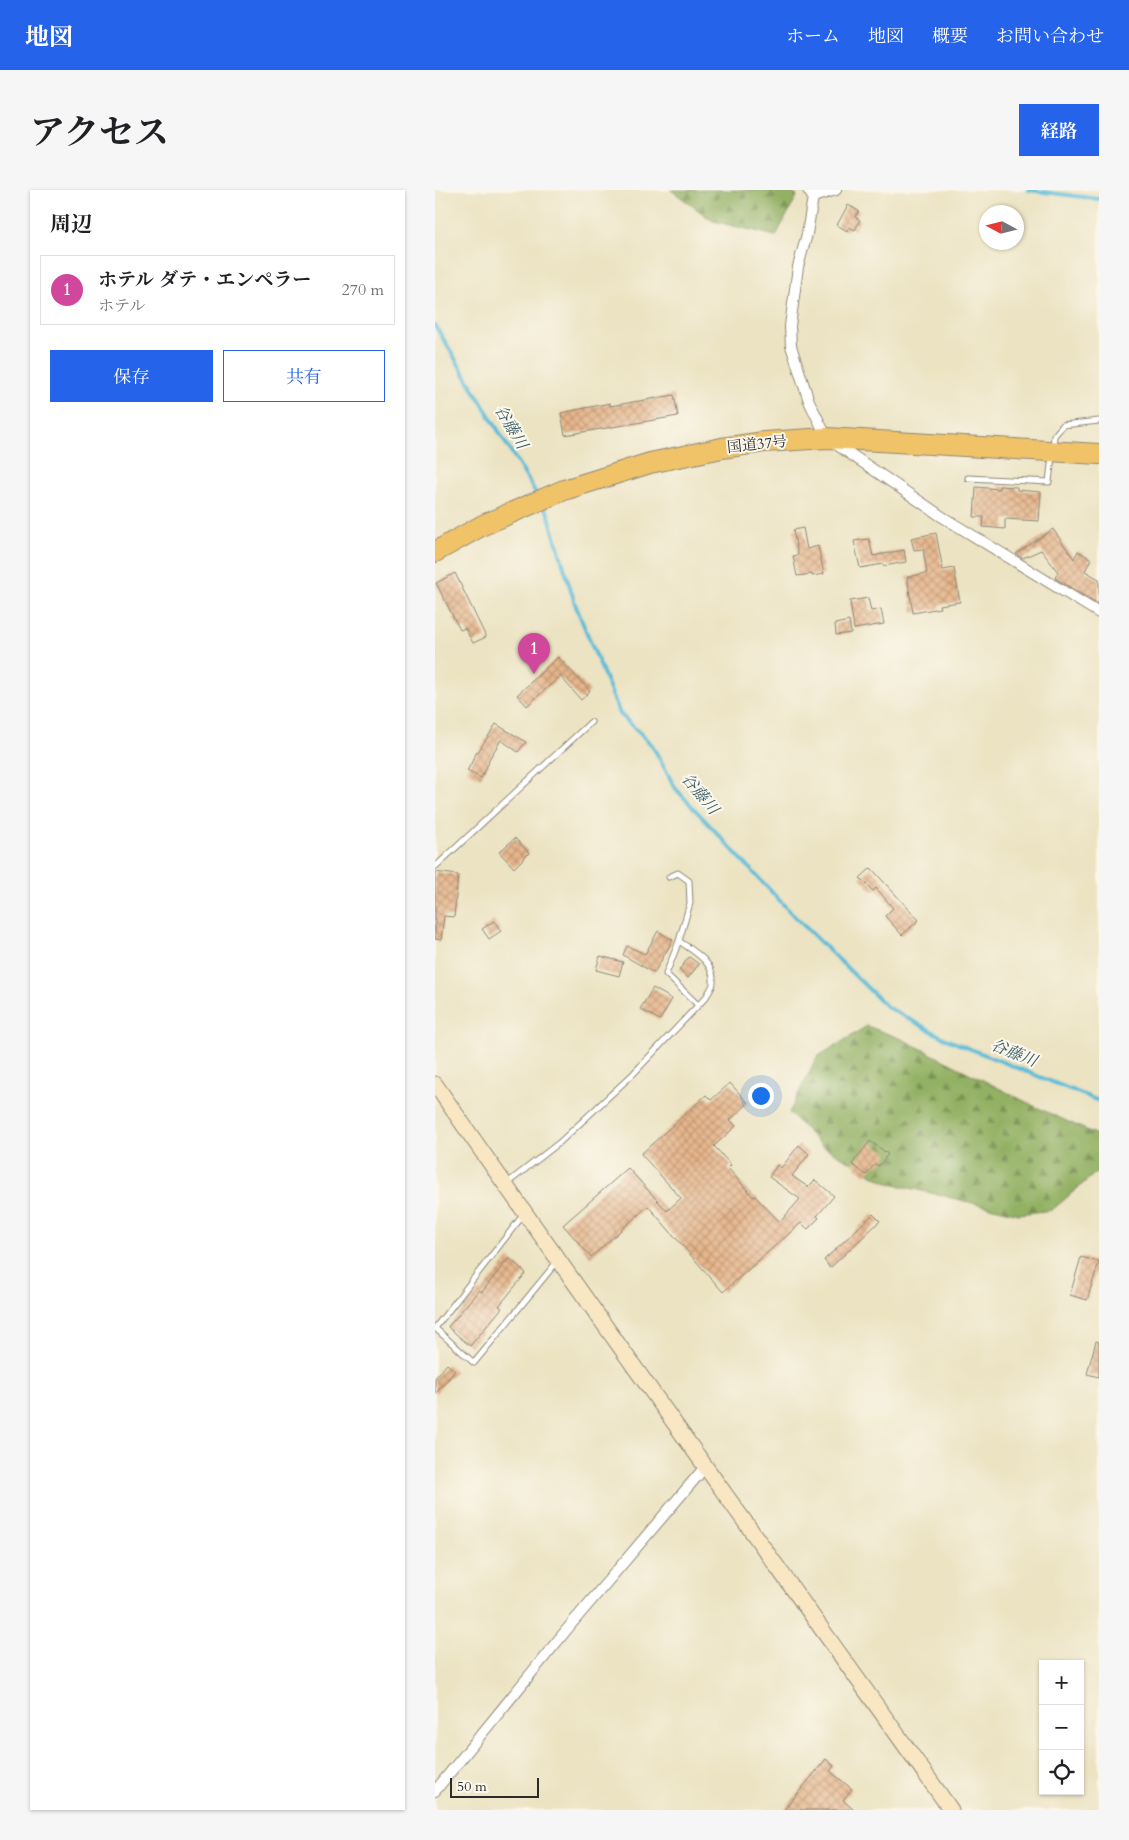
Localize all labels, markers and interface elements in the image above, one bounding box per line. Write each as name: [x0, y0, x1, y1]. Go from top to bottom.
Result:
text: 地図: [25, 21, 73, 54]
text: ホーム: [786, 24, 840, 49]
text: 地図: [868, 24, 904, 49]
text: 概要: [932, 24, 968, 49]
text: お問い合わせ: [996, 24, 1104, 49]
button: 経路: [1019, 104, 1099, 156]
text: アクセス: [30, 109, 169, 157]
north arrow: [979, 205, 1024, 250]
text: 周辺: [50, 210, 92, 239]
text: ホテル ダテ・エンペラー: [98, 267, 311, 293]
text: 1: [63, 279, 71, 301]
text: 270 m: [342, 279, 384, 301]
text: ホテル: [98, 295, 145, 317]
button: 保存: [50, 350, 213, 402]
button: 共有: [223, 350, 385, 402]
water label: 谷藤川: [489, 401, 534, 455]
street label: 国道37号: [726, 431, 788, 457]
pin: 1: [518, 633, 550, 674]
water label: 谷藤川: [676, 769, 725, 821]
water label: 谷藤川: [988, 1034, 1042, 1073]
your location: [748, 1083, 774, 1109]
map controls: [1039, 1660, 1084, 1795]
button: +: [1039, 1660, 1084, 1705]
button: −: [1039, 1705, 1084, 1750]
button: locate: [1039, 1750, 1084, 1795]
scale bar: [450, 1775, 539, 1798]
text: 50 m: [457, 1777, 487, 1796]

